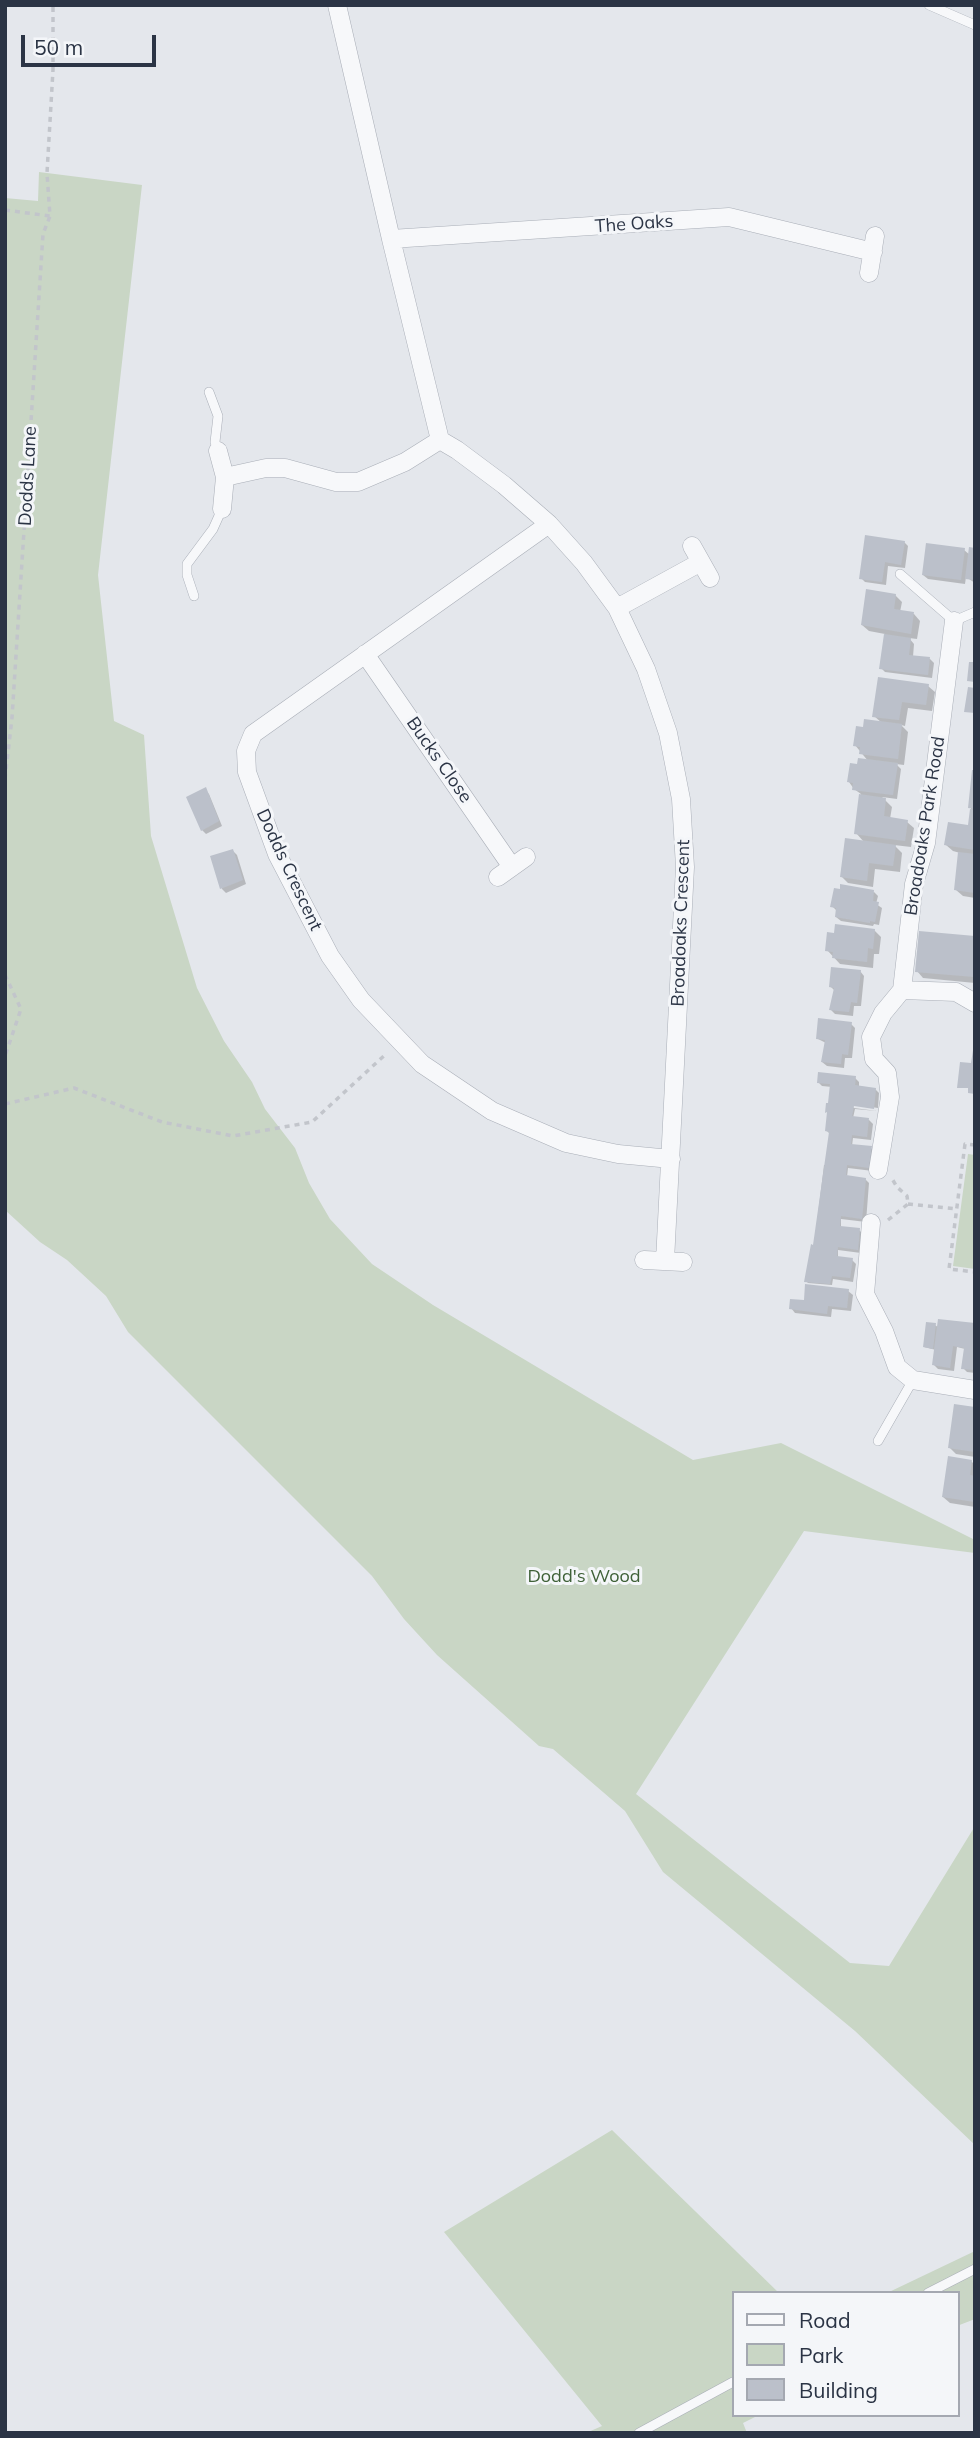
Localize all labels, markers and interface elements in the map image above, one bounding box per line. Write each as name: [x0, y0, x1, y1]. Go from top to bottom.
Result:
scale bar: [24, 21, 159, 65]
text: 50 m: [34, 34, 83, 60]
street label: The Oaks: [594, 210, 674, 238]
street label: Dodds Lane: [15, 426, 41, 526]
street label: Bucks Close: [402, 713, 476, 807]
street label: Broadoaks Park Road: [900, 735, 950, 917]
street label: Dodds Crescent: [251, 806, 327, 934]
street label: Broadoaks Crescent: [667, 839, 695, 1007]
park label: Dodd's Wood: [527, 1566, 641, 1588]
legend: [732, 2291, 959, 2417]
text: Road: [799, 2307, 850, 2333]
text: Park: [799, 2342, 843, 2368]
text: Building: [799, 2377, 878, 2403]

